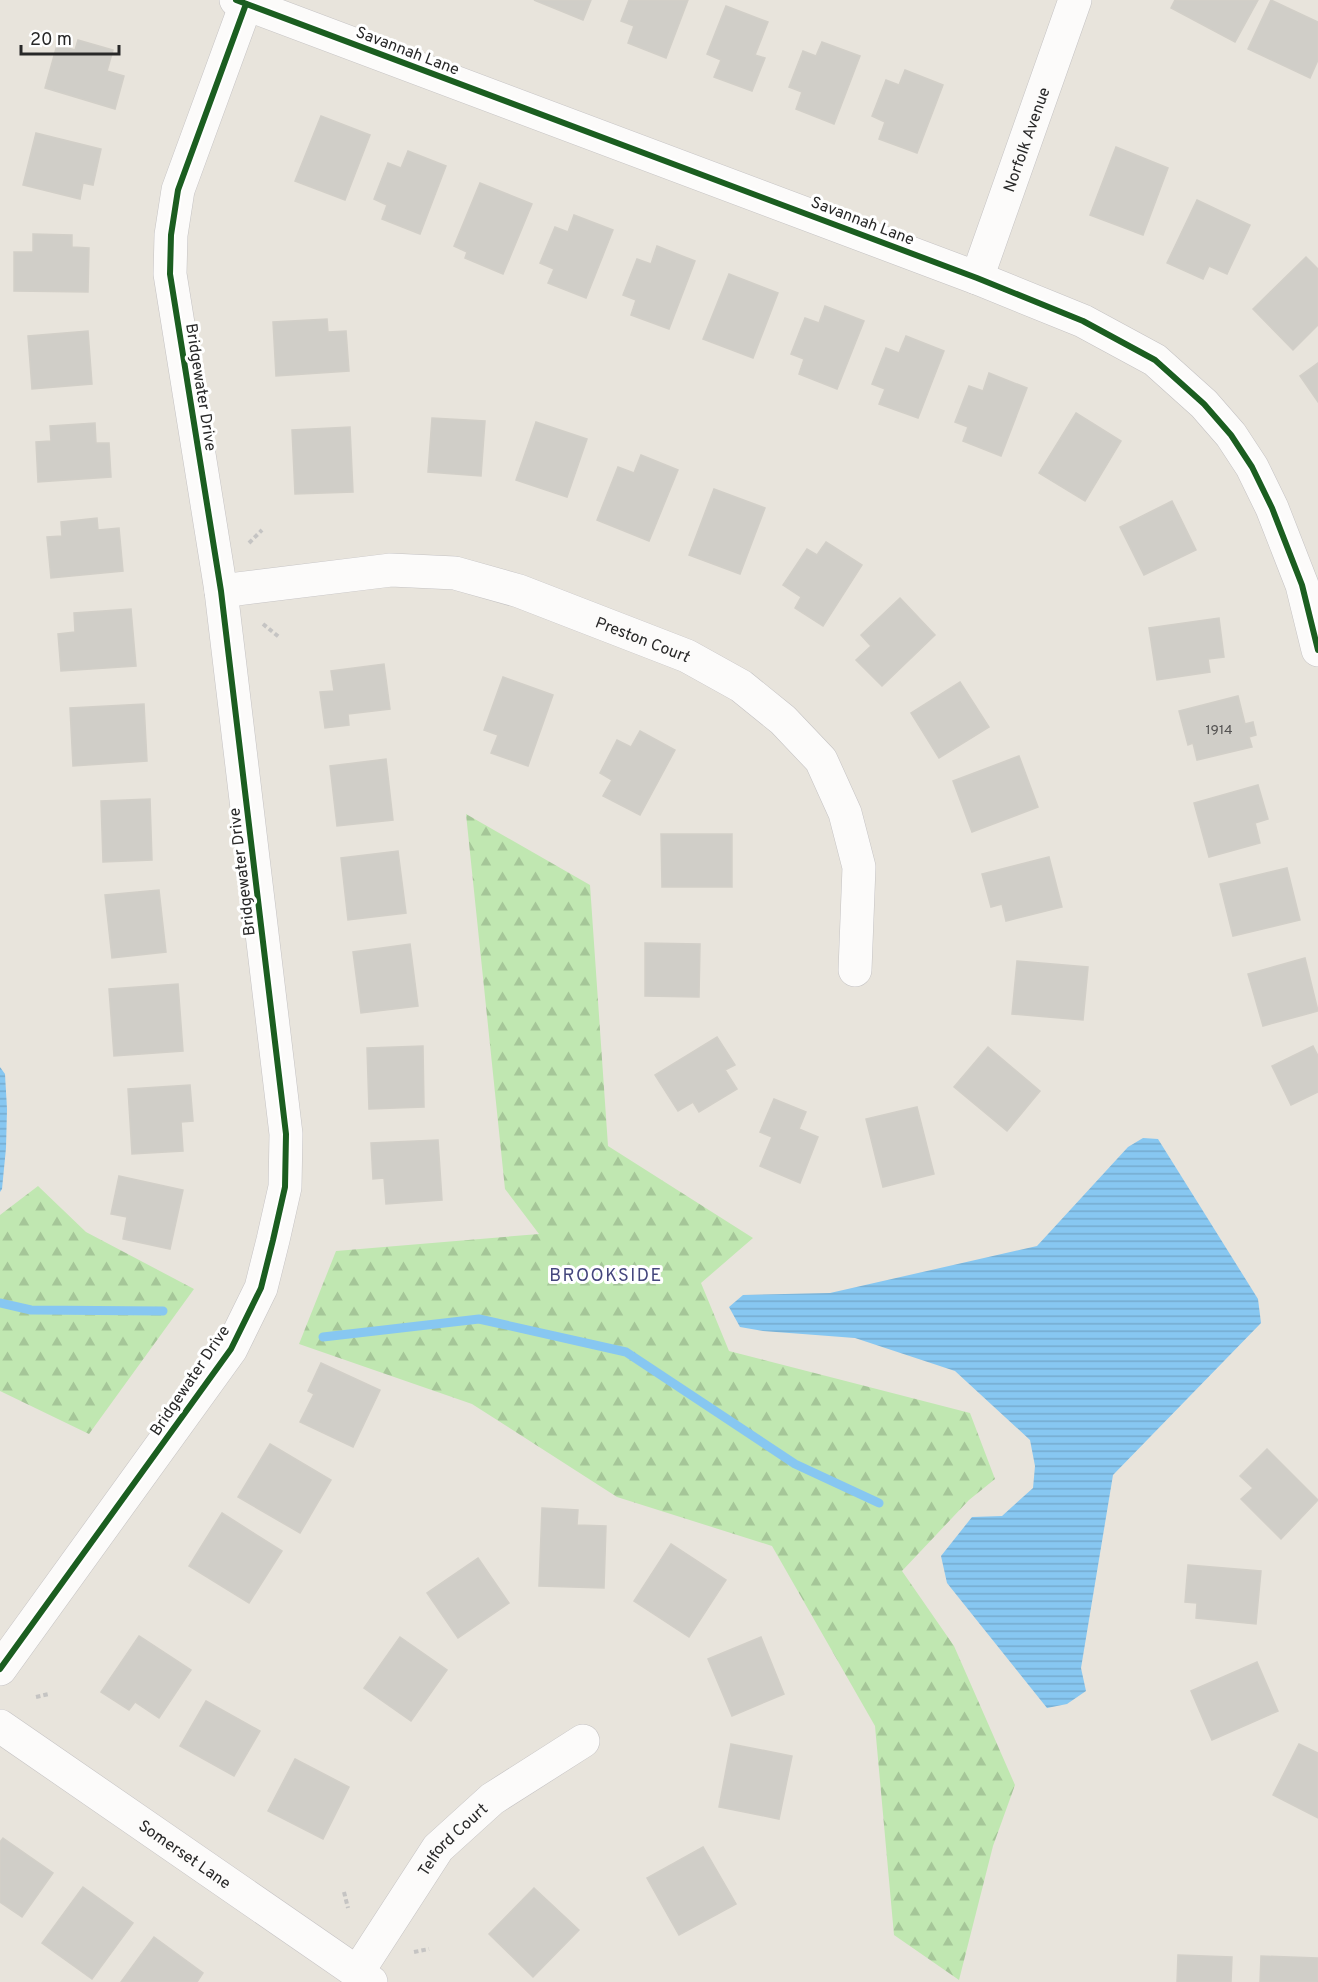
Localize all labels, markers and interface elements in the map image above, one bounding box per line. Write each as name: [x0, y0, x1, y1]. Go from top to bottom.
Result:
scale bar: [21, 18, 118, 56]
street label: Savannah Lane: [353, 23, 462, 81]
text: 20 m: [30, 29, 72, 52]
street label: Norfolk Avenue: [1000, 85, 1055, 195]
street label: Savannah Lane: [808, 193, 917, 251]
street label: Bridgewater Drive: [180, 322, 220, 453]
street label: Preston Court: [592, 613, 694, 668]
house number: 1914: [1205, 722, 1233, 739]
street label: Bridgewater Drive: [225, 806, 261, 937]
district label: BROOKSIDE: [549, 1265, 663, 1288]
street label: Bridgewater Drive: [146, 1322, 235, 1440]
street label: Telford Court: [414, 1800, 493, 1881]
street label: Somerset Lane: [134, 1817, 234, 1894]

